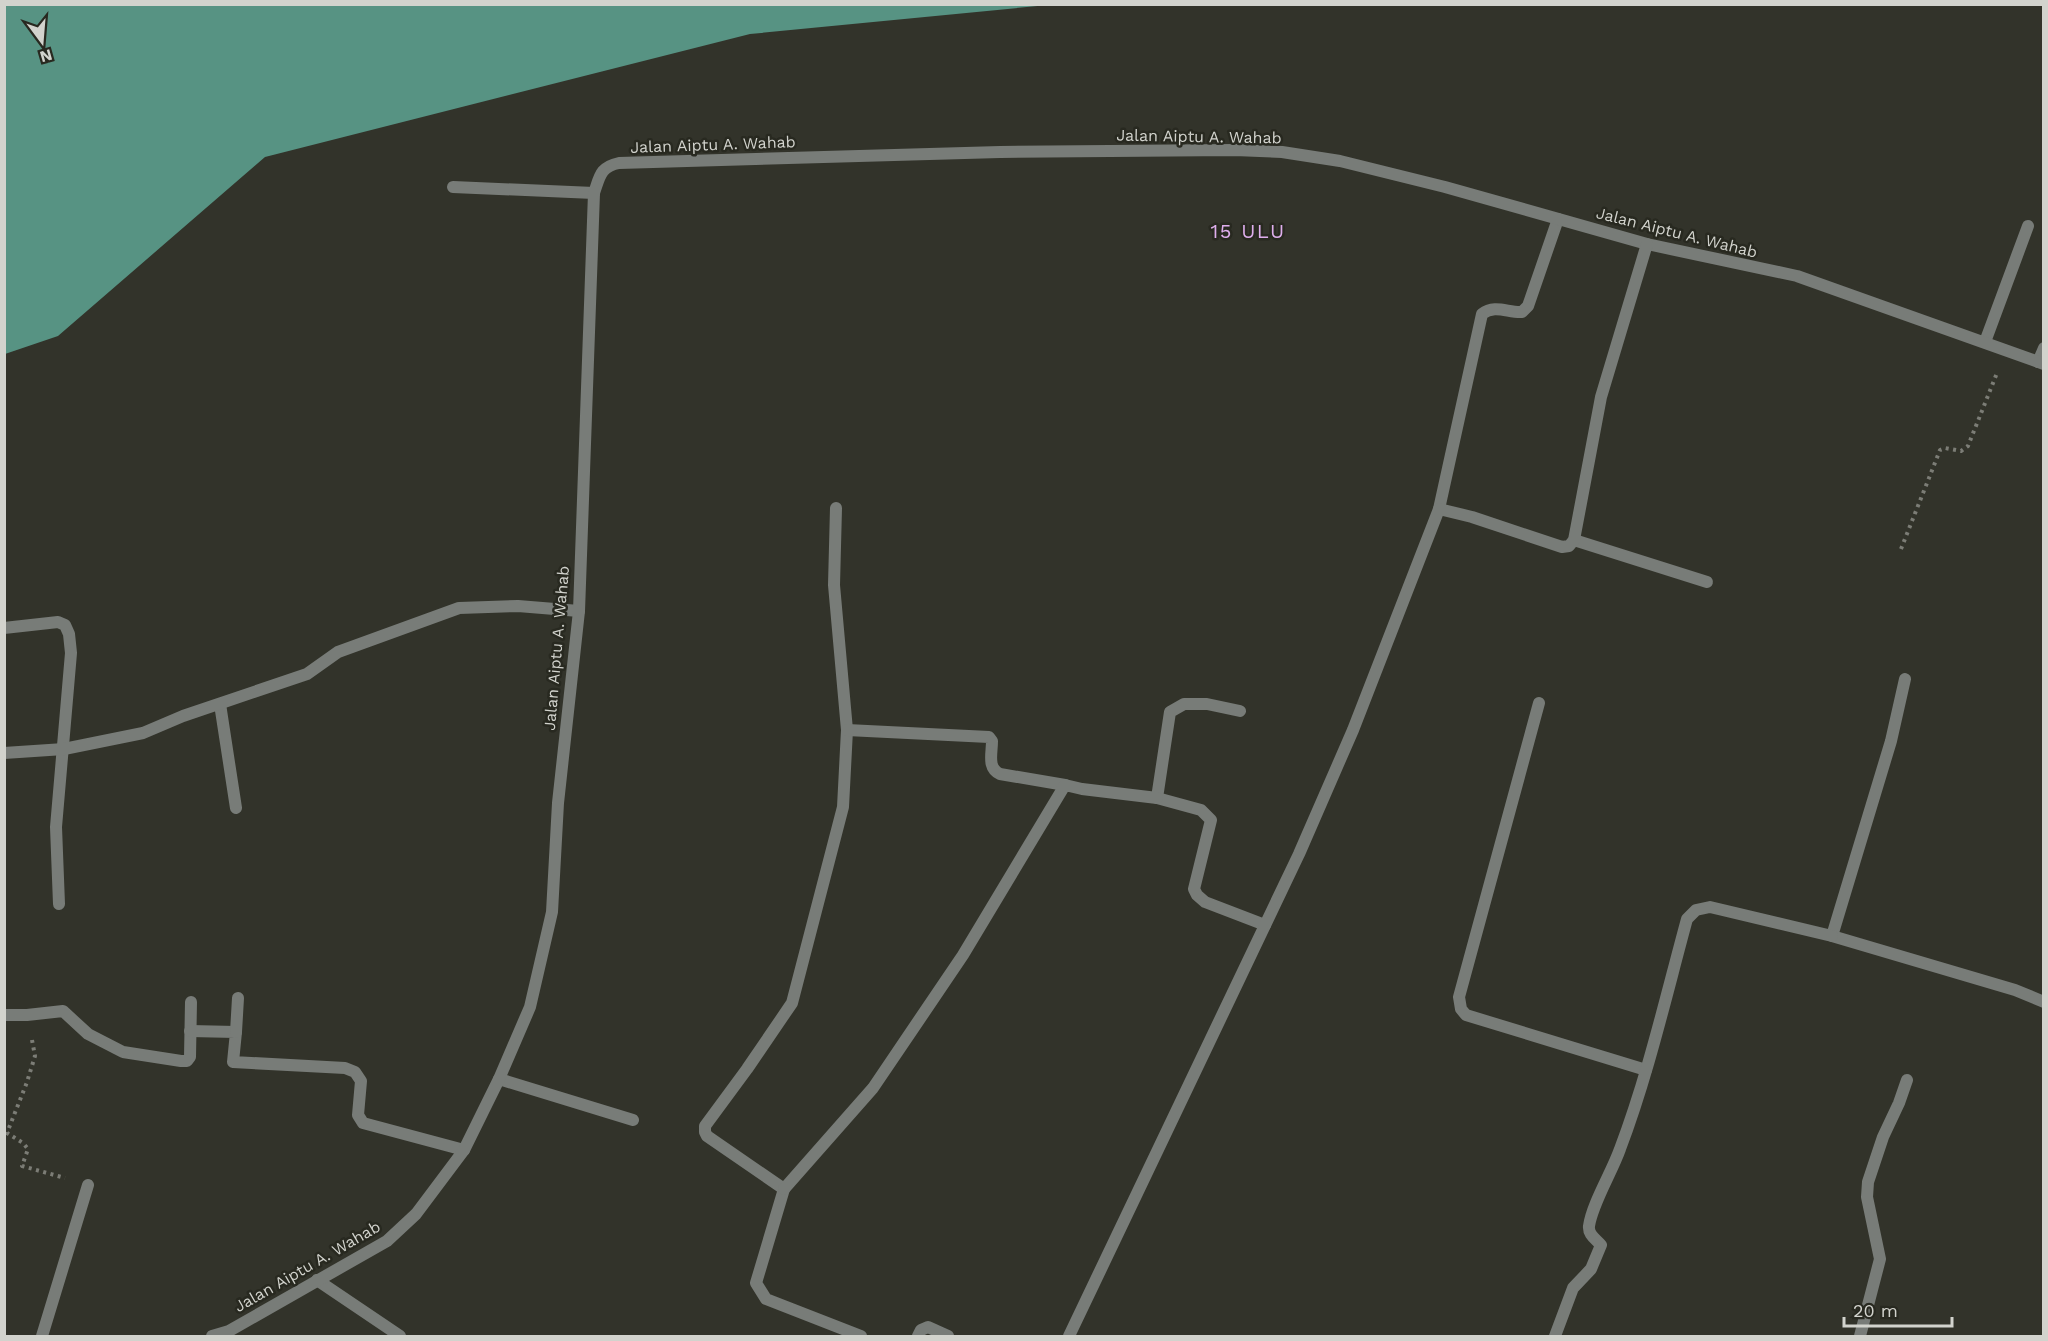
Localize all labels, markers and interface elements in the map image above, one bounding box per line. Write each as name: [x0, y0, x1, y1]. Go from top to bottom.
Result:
north arrow: [12, 12, 72, 72]
text: N: [38, 45, 54, 67]
street label: Jalan Aiptu A. Wahab: [1116, 126, 1282, 147]
street label: Jalan Aiptu A. Wahab: [630, 132, 796, 157]
street label: Jalan Aiptu A. Wahab: [1594, 203, 1759, 262]
district label: 15 ULU: [1210, 219, 1286, 243]
street label: Jalan Aiptu A. Wahab: [540, 565, 573, 731]
street label: Jalan Aiptu A. Wahab: [231, 1217, 384, 1316]
scale bar: [1844, 1290, 1952, 1328]
text: 20 m: [1853, 1300, 1898, 1321]

